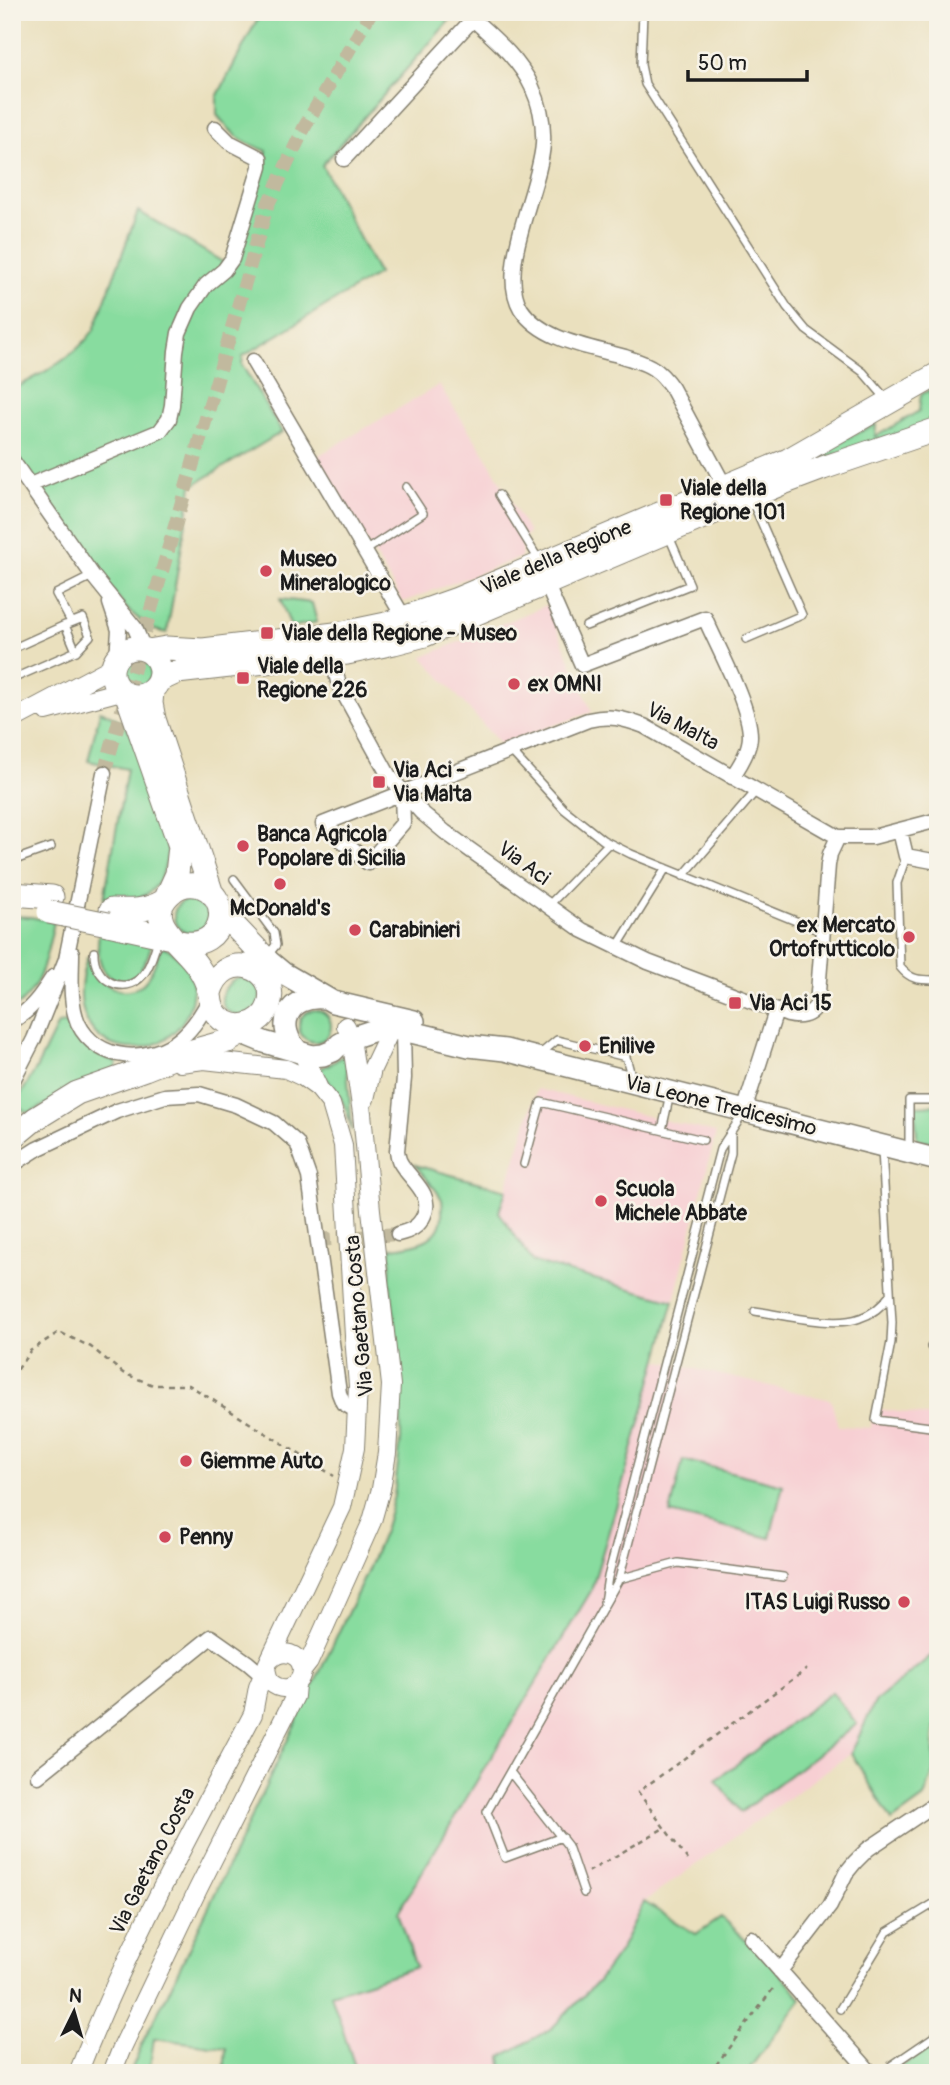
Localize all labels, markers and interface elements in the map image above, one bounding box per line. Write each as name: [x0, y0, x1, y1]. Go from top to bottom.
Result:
scale bar: [688, 38, 806, 82]
text: 50 m: [698, 50, 747, 77]
place label: Viale della Regione 101: [680, 475, 785, 526]
marker: Viale della Regione 101: [658, 492, 674, 508]
street label: Viale della Regione: [477, 513, 636, 601]
place label: Museo Mineralogico: [280, 546, 391, 597]
marker: Museo Mineralogico: [258, 563, 274, 579]
place label: Viale della Regione - Museo: [281, 620, 518, 647]
marker: Viale della Regione - Museo: [259, 625, 275, 641]
place label: Viale della Regione 226: [257, 653, 367, 704]
marker: Viale della Regione 226: [235, 670, 251, 686]
place label: ex OMNI: [527, 671, 602, 698]
marker: ex OMNI: [506, 676, 522, 692]
street label: Via Malta: [642, 696, 724, 757]
place label: Via Aci - Via Malta: [393, 757, 472, 808]
marker: Via Aci - Via Malta: [371, 774, 387, 790]
place label: Banca Agricola Popolare di Sicilia: [257, 821, 406, 872]
street label: Via Aci: [492, 835, 556, 892]
marker: Banca Agricola Popolare di Sicilia: [235, 838, 251, 854]
marker: McDonald's: [272, 876, 288, 892]
place label: McDonald's: [230, 895, 331, 922]
place label: ex Mercato Ortofrutticolo: [769, 912, 896, 963]
place label: Carabinieri: [369, 917, 460, 944]
marker: Carabinieri: [347, 922, 363, 938]
marker: ex Mercato Ortofrutticolo: [901, 929, 917, 945]
place label: Via Aci 15: [749, 990, 832, 1017]
marker: Via Aci 15: [727, 995, 743, 1011]
place label: Enilive: [599, 1033, 655, 1060]
marker: Enilive: [577, 1038, 593, 1054]
street label: Via Leone Tredicesimo: [622, 1069, 820, 1142]
place label: Scuola Michele Abbate: [615, 1176, 747, 1227]
marker: Scuola Michele Abbate: [593, 1193, 609, 1209]
street label: Via Gaetano Costa: [339, 1234, 380, 1398]
place label: Giemme Auto: [200, 1448, 324, 1475]
marker: Giemme Auto: [178, 1453, 194, 1469]
place label: Penny: [179, 1524, 233, 1551]
marker: Penny: [157, 1529, 173, 1545]
place label: ITAS Luigi Russo: [745, 1589, 891, 1616]
marker: ITAS Luigi Russo: [896, 1594, 912, 1610]
street label: Via Gaetano Costa: [104, 1783, 201, 1940]
north arrow: [38, 1976, 108, 2046]
text: N: [68, 1984, 83, 2009]

